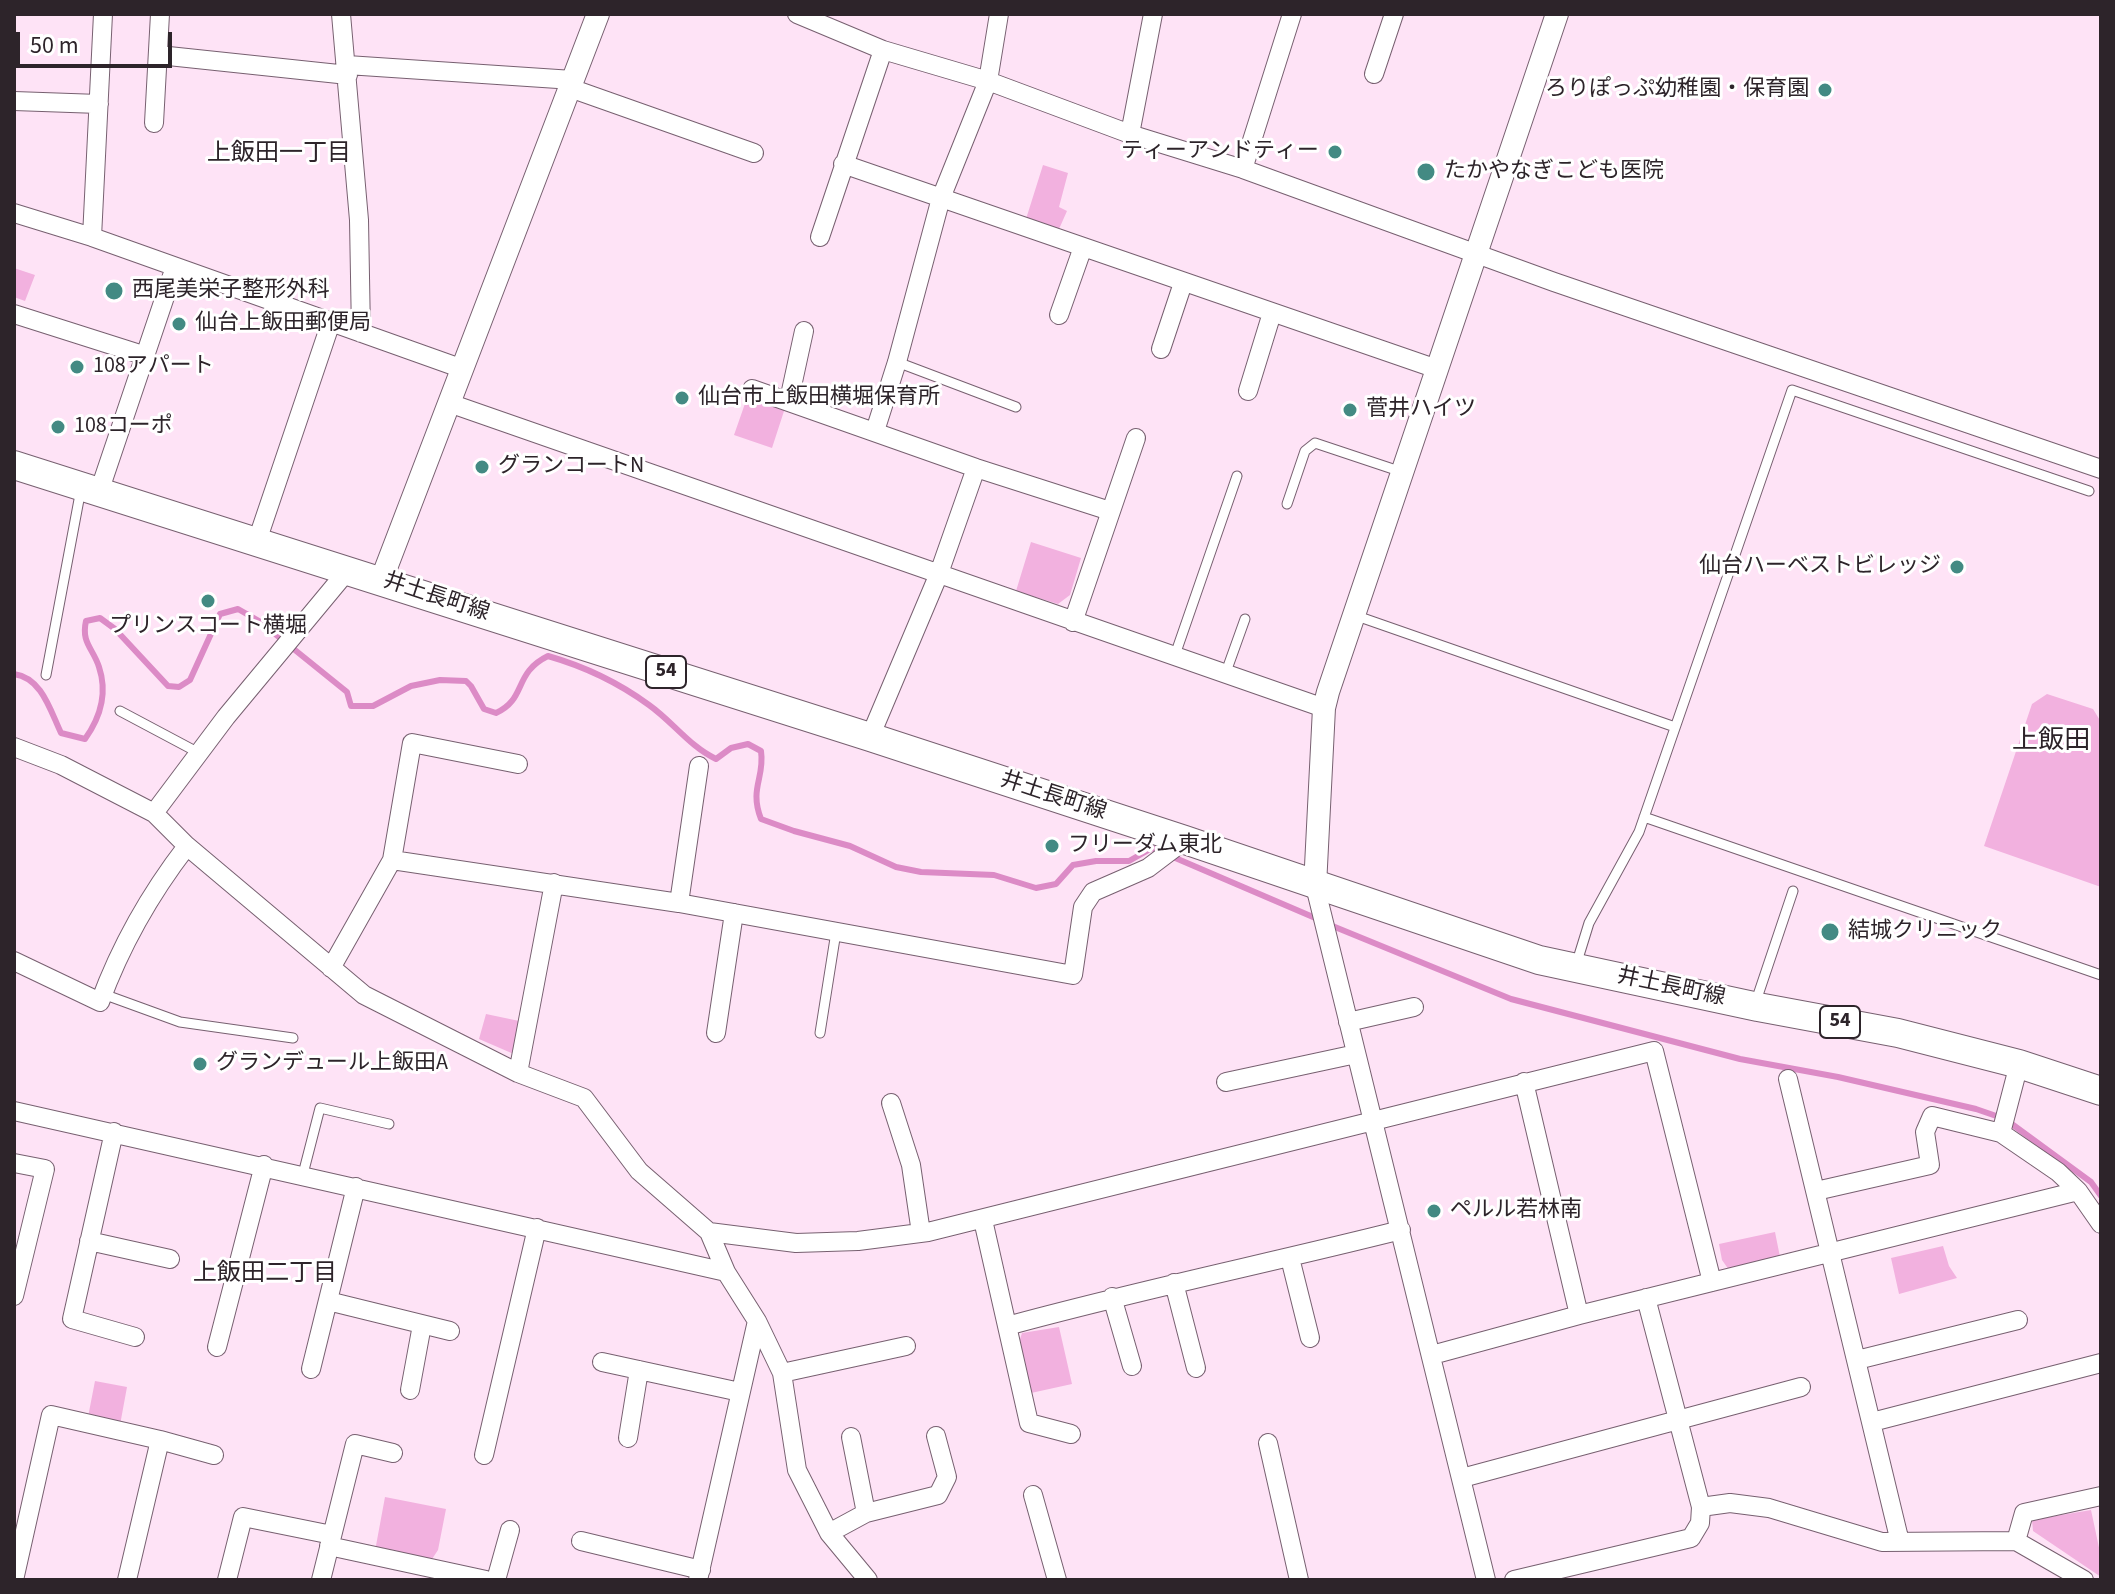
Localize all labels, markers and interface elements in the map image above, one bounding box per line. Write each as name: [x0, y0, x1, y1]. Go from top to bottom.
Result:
scale bar: [20, 16, 176, 66]
text: 50 m: [30, 28, 79, 63]
place label: ろりぽっぷ幼稚園・保育園: [1545, 77, 1809, 103]
marker: ろりぽっぷ幼稚園・保育園: [1816, 81, 1834, 99]
place label: ティーアンドティー: [1121, 139, 1319, 165]
district label: 上飯田一丁目: [207, 141, 351, 169]
marker: ティーアンドティー: [1326, 143, 1344, 161]
place label: たかやなぎこども医院: [1444, 159, 1664, 185]
marker: たかやなぎこども医院: [1415, 161, 1437, 183]
place label: 西尾美栄子整形外科: [132, 278, 330, 304]
marker: 西尾美栄子整形外科: [103, 280, 125, 302]
place label: 仙台上飯田郵便局: [195, 311, 371, 337]
marker: 仙台上飯田郵便局: [170, 315, 188, 333]
place label: 108アパート: [93, 354, 214, 380]
marker: 108アパート: [68, 358, 86, 376]
place label: 仙台市上飯田横堀保育所: [698, 385, 940, 411]
marker: 仙台市上飯田横堀保育所: [673, 389, 691, 407]
place label: 菅井ハイツ: [1366, 397, 1476, 423]
marker: 菅井ハイツ: [1341, 401, 1359, 419]
place label: 108コーポ: [74, 414, 173, 440]
marker: 108コーポ: [49, 418, 67, 436]
place label: グランコートN: [498, 454, 644, 480]
marker: グランコートN: [473, 458, 491, 476]
place label: 仙台ハーベストビレッジ: [1699, 554, 1941, 580]
marker: 仙台ハーベストビレッジ: [1948, 558, 1966, 576]
street label: 井土長町線: [380, 568, 492, 628]
marker: プリンスコート横堀: [199, 592, 217, 610]
place label: プリンスコート横堀: [109, 614, 307, 640]
road number: 54: [646, 656, 686, 688]
district label: 上飯田: [2012, 726, 2090, 758]
street label: 井土長町線: [997, 767, 1109, 827]
place label: フリーダム東北: [1068, 833, 1222, 859]
marker: フリーダム東北: [1043, 837, 1061, 855]
place label: 結城クリニック: [1848, 919, 2002, 945]
marker: 結城クリニック: [1819, 921, 1841, 943]
street label: 井土長町線: [1614, 964, 1728, 1012]
road number: 54: [1820, 1006, 1860, 1038]
place label: グランデュール上飯田A: [216, 1051, 448, 1077]
marker: グランデュール上飯田A: [191, 1055, 209, 1073]
place label: ペルル若林南: [1450, 1198, 1582, 1224]
marker: ペルル若林南: [1425, 1202, 1443, 1220]
district label: 上飯田二丁目: [193, 1261, 337, 1289]

